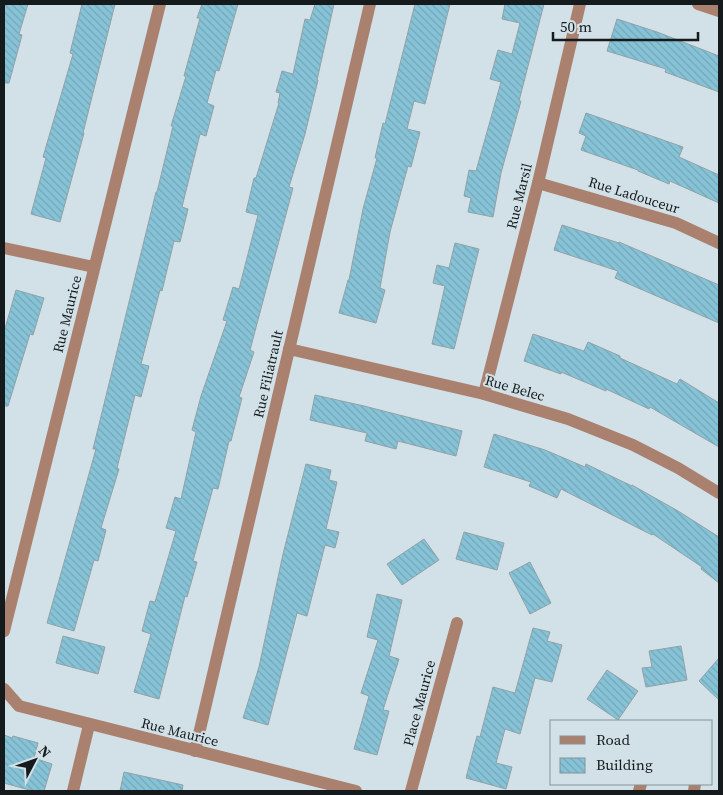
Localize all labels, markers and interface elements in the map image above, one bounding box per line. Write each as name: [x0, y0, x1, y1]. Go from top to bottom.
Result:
scale bar: [553, 10, 698, 42]
text: 50 m: [560, 16, 592, 37]
street label: Rue Marsil: [501, 161, 537, 231]
street label: Rue Ladouceur: [586, 172, 682, 218]
street label: Rue Maurice: [48, 273, 86, 355]
street label: Rue Filiatrault: [248, 328, 288, 420]
street label: Rue Belec: [483, 370, 547, 406]
street label: Place Maurice: [398, 658, 440, 748]
street label: Rue Maurice: [139, 713, 221, 751]
legend: [550, 720, 713, 785]
text: Road: [596, 729, 630, 750]
north arrow: [10, 735, 60, 785]
text: N: [34, 741, 56, 762]
text: Building: [596, 754, 653, 775]

